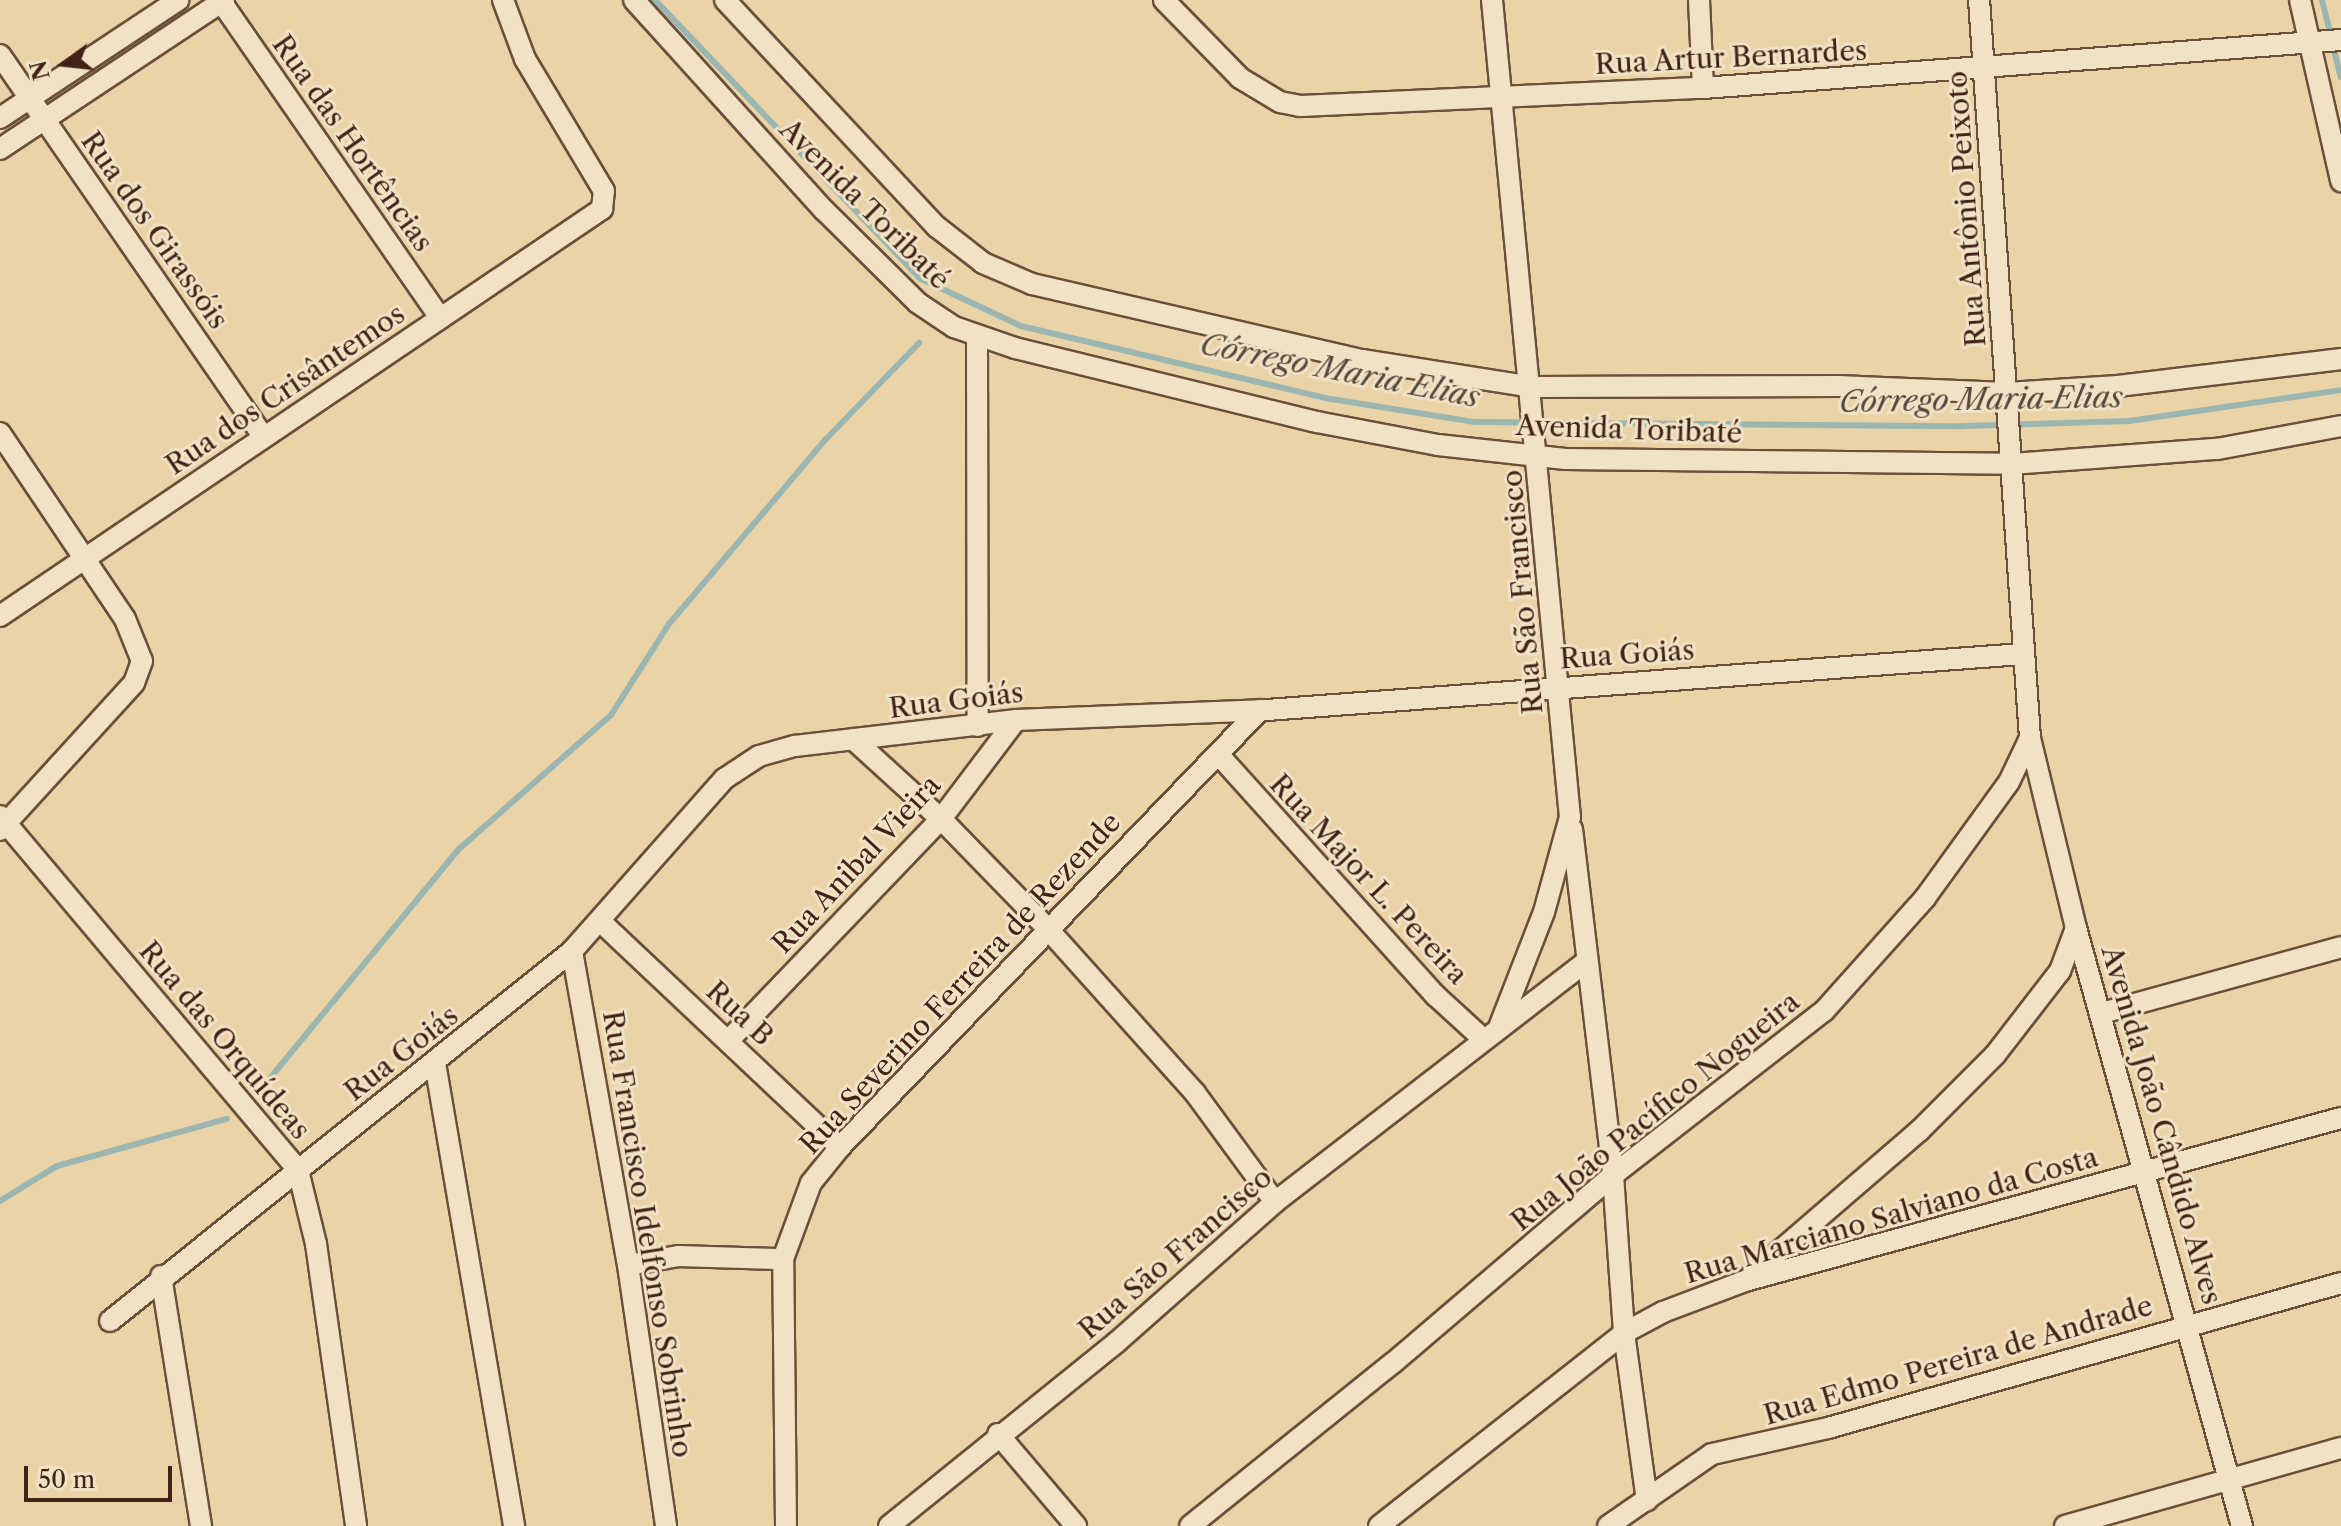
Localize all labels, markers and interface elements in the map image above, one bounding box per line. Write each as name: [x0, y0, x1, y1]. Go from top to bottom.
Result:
north arrow: [24, 24, 104, 104]
street label: Rua das Hortências: [266, 28, 440, 258]
street label: Rua Artur Bernardes: [1593, 33, 1869, 81]
text: N: [25, 58, 56, 83]
street label: Rua Antônio Peixoto: [1940, 69, 1992, 349]
street label: Avenida Toribaté: [773, 112, 957, 296]
street label: Rua dos Girassóis: [74, 125, 236, 335]
street label: Rua dos Crisântemos: [159, 296, 411, 482]
water label: Córrego Maria Elias: [1197, 326, 1483, 416]
water label: Córrego Maria Elias: [1839, 380, 2123, 420]
street label: Avenida Toribaté: [1515, 408, 1743, 450]
street label: Rua São Francisco: [1495, 468, 1549, 716]
street label: Rua Goiás: [1558, 633, 1696, 675]
street label: Rua Goiás: [887, 675, 1025, 725]
street label: Rua Anibal Vieira: [764, 767, 948, 961]
street label: Rua Major L. Pereira: [1263, 767, 1475, 991]
street label: Rua Severino Ferreira de Rezende: [793, 805, 1127, 1161]
street label: Rua das Orquídeas: [132, 934, 318, 1146]
street label: Avenida João Cândido Alves: [2094, 941, 2230, 1309]
street label: Rua B: [699, 974, 781, 1052]
street label: Rua João Pacífico Nogueira: [1504, 984, 1806, 1238]
street label: Rua Goiás: [337, 998, 465, 1108]
street label: Rua Francisco Idelfonso Sobrinho: [596, 1008, 700, 1460]
street label: Rua Marciano Salviano da Costa: [1680, 1140, 2102, 1290]
street label: Rua São Francisco: [1071, 1160, 1279, 1346]
street label: Rua Edmo Pereira de Andrade: [1759, 1288, 2157, 1432]
scale bar: [28, 1450, 176, 1500]
text: 50 m: [38, 1465, 95, 1494]

